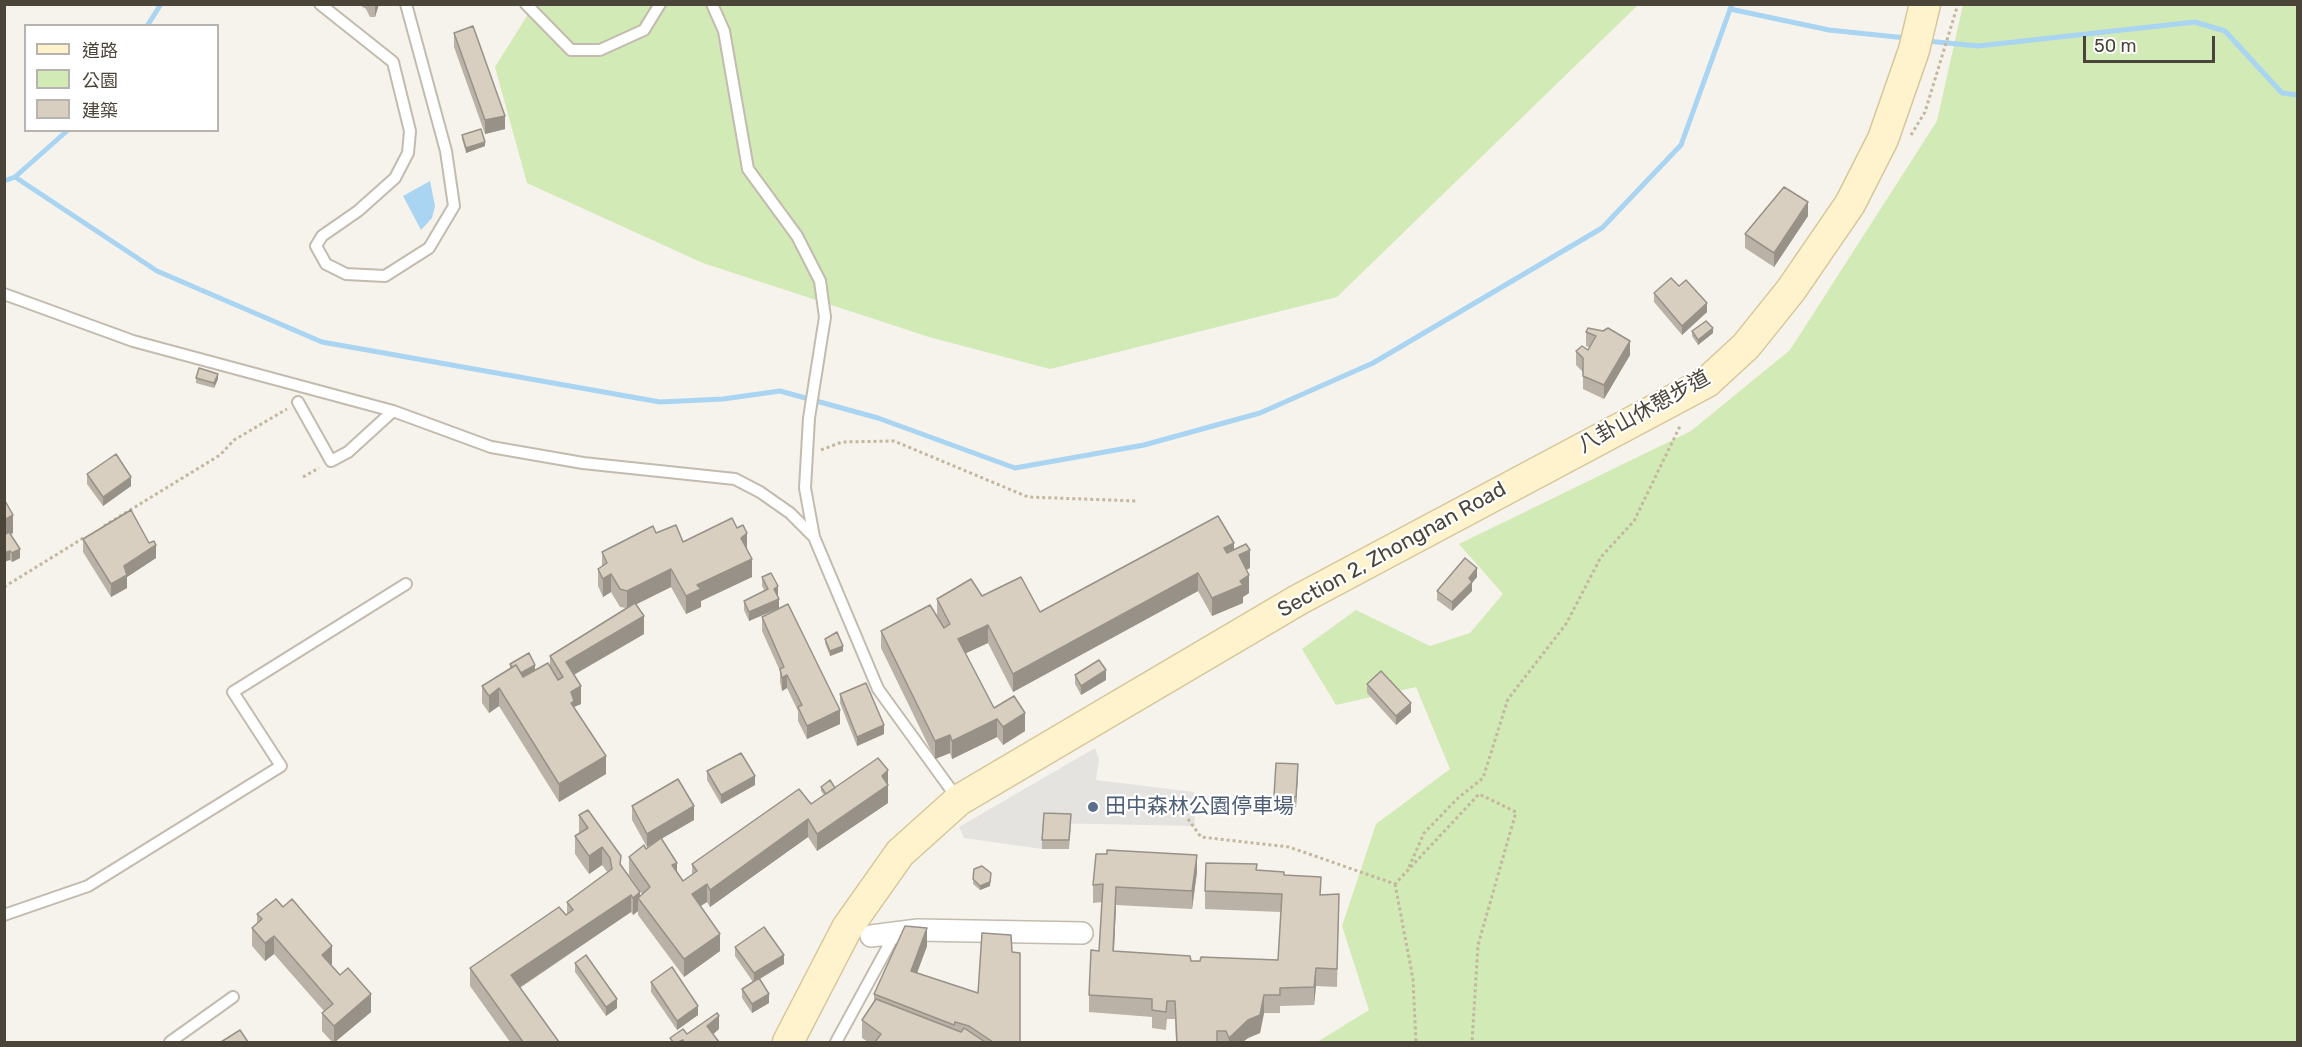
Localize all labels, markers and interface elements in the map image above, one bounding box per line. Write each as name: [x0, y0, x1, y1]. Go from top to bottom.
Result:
legend: [24, 24, 219, 132]
scale bar: [2086, 24, 2218, 62]
text: 50 m: [2094, 35, 2137, 57]
text: 道路: [82, 40, 118, 62]
text: 公園: [82, 70, 118, 92]
text: 建築: [82, 100, 118, 122]
street label: 八卦山休憩步道: [1574, 365, 1714, 459]
street label: Section 2, Zhongnan Road: [1274, 477, 1510, 623]
place label: 田中森林公園停車場: [1105, 794, 1294, 820]
marker: 田中森林公園停車場: [1086, 800, 1100, 814]

